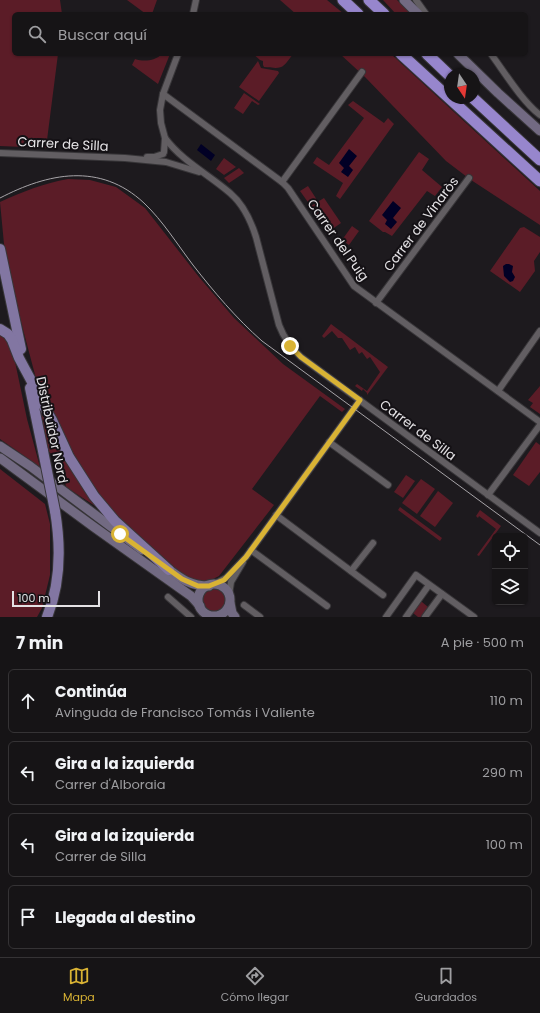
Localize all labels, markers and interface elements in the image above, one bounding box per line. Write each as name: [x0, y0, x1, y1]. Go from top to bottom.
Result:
search box: [12, 12, 528, 56]
icon: search: [26, 23, 48, 45]
text: Buscar aquí: [58, 24, 147, 45]
north arrow: [444, 68, 480, 104]
street label: Carrer de Silla: [17, 132, 109, 156]
street label: Carrer de Vinaròs: [379, 172, 463, 275]
street label: Carrer del Puig: [303, 195, 373, 285]
route end: [281, 337, 299, 355]
street label: Distribuïdor Nord: [31, 375, 73, 485]
street label: Carrer de Silla: [376, 395, 460, 465]
route start: [111, 525, 129, 543]
map controls: [492, 533, 528, 605]
button: locate: [492, 533, 528, 569]
button: layers: [492, 569, 528, 605]
scale bar: [12, 589, 100, 608]
text: 100 m: [18, 590, 50, 606]
text: 7 min: [16, 631, 63, 655]
text: A pie · 500 m: [441, 633, 524, 652]
text: Continúa: [55, 681, 127, 702]
icon: ahead: [17, 690, 39, 712]
text: 110 m: [490, 691, 523, 710]
text: Avinguda de Francisco Tomás i Valiente: [55, 703, 315, 722]
text: Gira a la izquierda: [55, 753, 194, 774]
icon: left: [17, 762, 39, 784]
text: 290 m: [482, 763, 523, 782]
text: Carrer d'Alboraia: [55, 775, 165, 794]
text: Gira a la izquierda: [55, 825, 194, 846]
icon: left: [17, 834, 39, 856]
text: 100 m: [486, 835, 523, 854]
text: Carrer de Silla: [55, 847, 146, 866]
icon: arrive: [17, 906, 39, 928]
text: Llegada al destino: [55, 907, 196, 928]
tab: Mapa: [63, 965, 95, 1006]
tab: Cómo llegar: [221, 965, 289, 1006]
tab: Guardados: [415, 965, 477, 1006]

